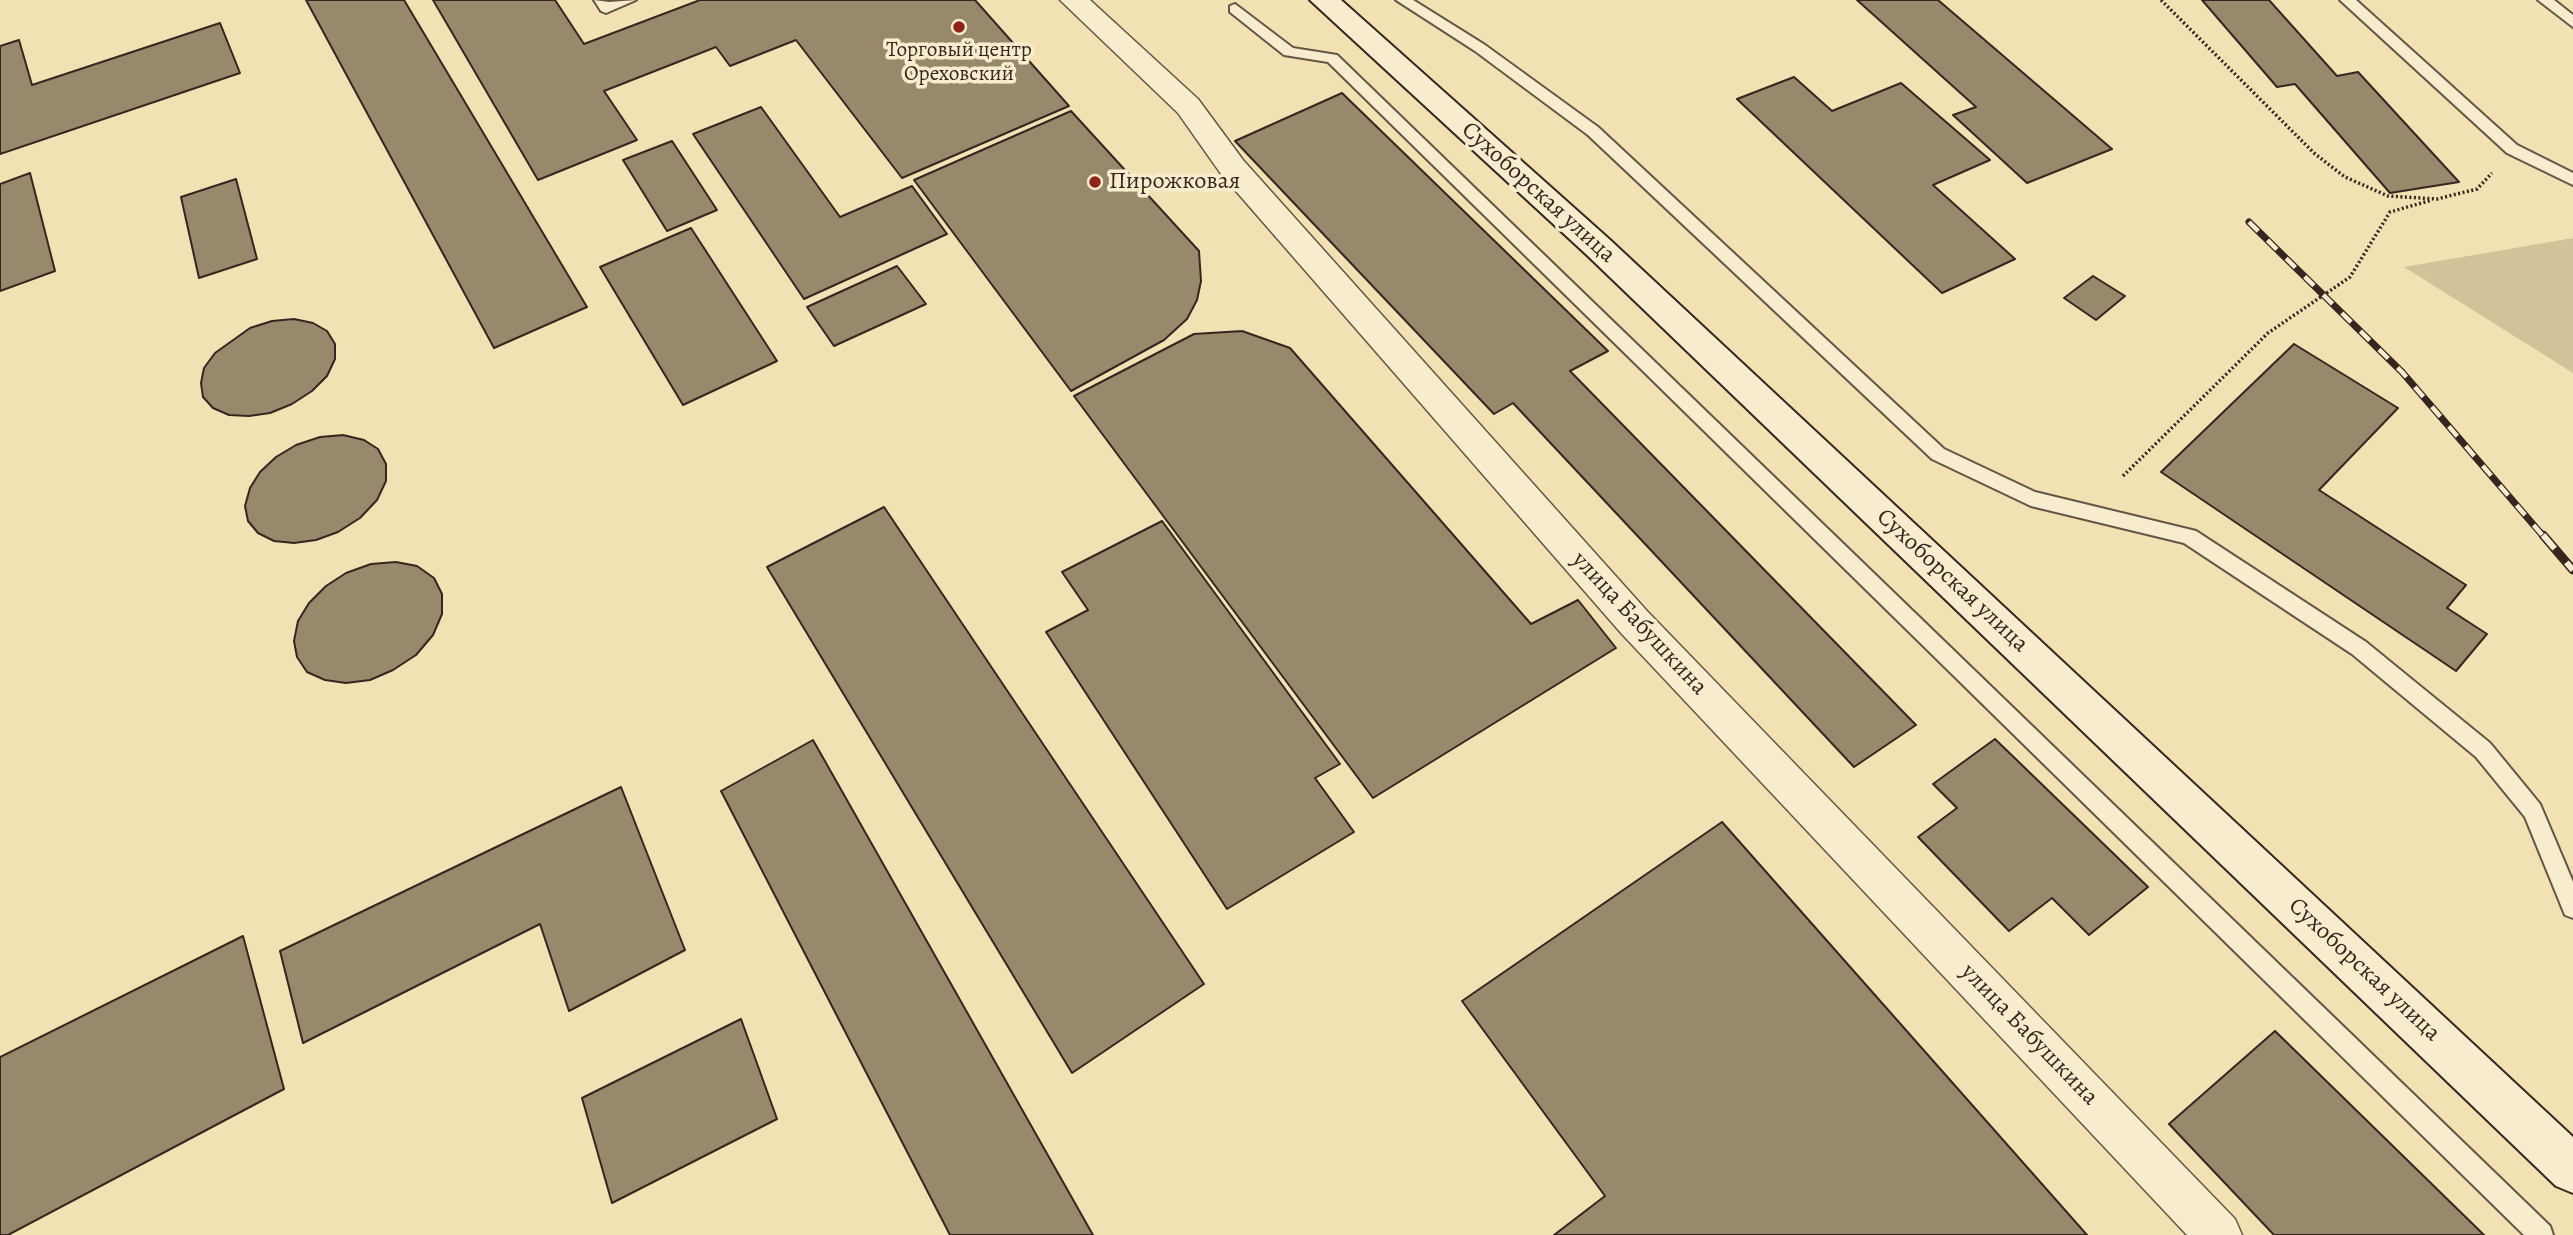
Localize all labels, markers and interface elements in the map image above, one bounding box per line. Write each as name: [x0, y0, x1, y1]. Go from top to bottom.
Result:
marker: Торговый центр Ореховский: [951, 19, 967, 35]
place label: Торговый центр Ореховский: [886, 38, 1032, 88]
street label: Сухоборская улица: [1455, 116, 1621, 270]
place label: Пирожковая: [1109, 168, 1240, 196]
marker: Пирожковая: [1087, 174, 1103, 190]
street label: Сухоборская улица: [1870, 503, 2034, 659]
street label: улица Бабушкина: [1565, 546, 1713, 702]
street label: Сухоборская улица: [2282, 892, 2446, 1048]
street label: улица Бабушкина: [1954, 958, 2104, 1112]

